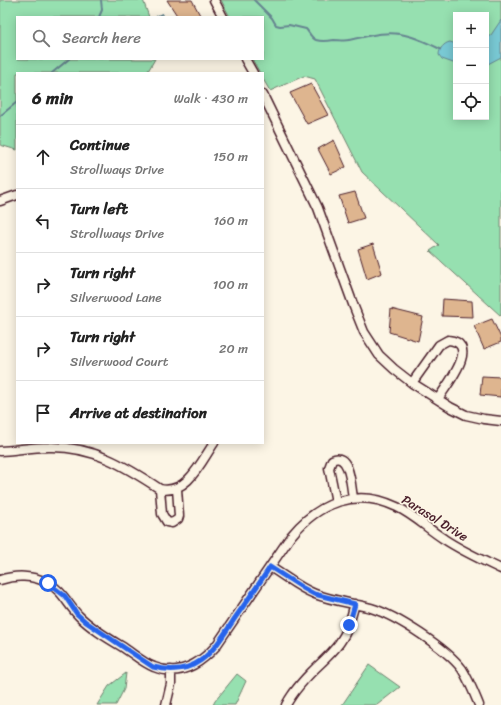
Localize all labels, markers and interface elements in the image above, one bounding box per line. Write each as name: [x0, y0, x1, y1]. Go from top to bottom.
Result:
map controls: [453, 12, 489, 120]
button: +: [453, 12, 489, 48]
search box: [16, 16, 264, 60]
text: Search here: [62, 25, 141, 51]
icon: search: [30, 27, 52, 49]
button: −: [453, 48, 489, 84]
text: 6 min: [32, 83, 73, 113]
button: locate: [453, 84, 489, 120]
text: Walk · 430 m: [174, 87, 248, 110]
text: Continue: [70, 132, 130, 158]
text: 150 m: [213, 145, 248, 168]
icon: ahead: [32, 146, 54, 168]
text: Strollways Drive: [70, 158, 164, 181]
text: Turn left: [70, 196, 128, 222]
text: 160 m: [213, 209, 248, 232]
icon: left: [32, 210, 54, 232]
text: Strollways Drive: [70, 222, 164, 245]
text: Turn right: [70, 260, 135, 286]
text: 100 m: [213, 273, 248, 296]
icon: right: [32, 274, 54, 296]
text: Silverwood Lane: [70, 286, 162, 309]
text: Turn right: [70, 324, 135, 350]
text: 20 m: [219, 337, 248, 360]
icon: right: [32, 338, 54, 360]
text: Silverwood Court: [70, 350, 168, 373]
text: Arrive at destination: [70, 400, 207, 426]
icon: arrive: [32, 402, 54, 424]
street label: Parasol Drive: [397, 488, 473, 548]
route start: [39, 574, 57, 592]
route end: [340, 616, 358, 634]

